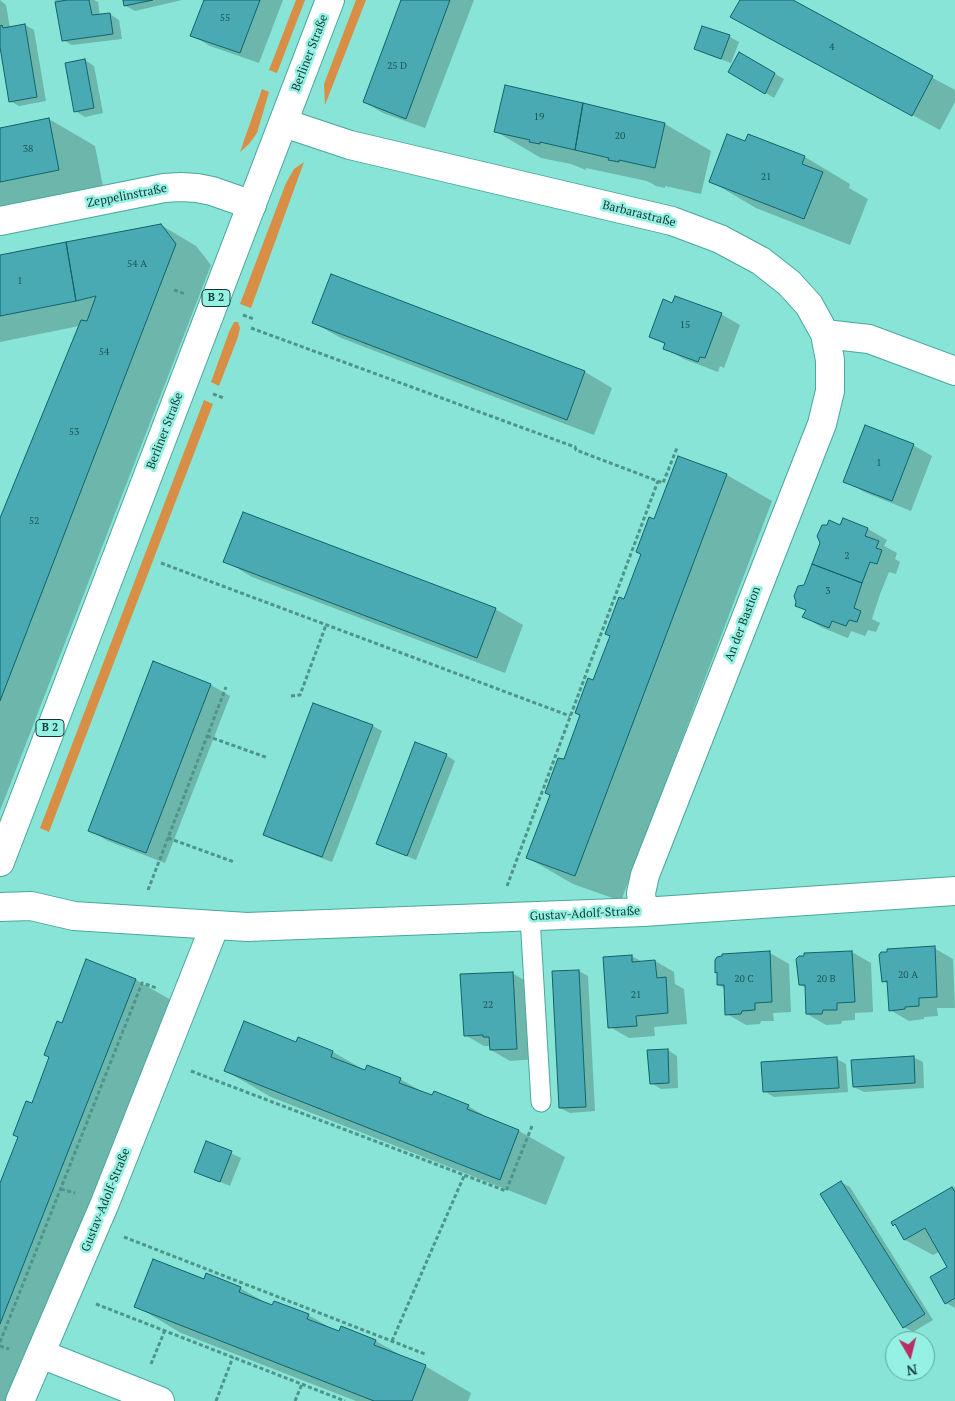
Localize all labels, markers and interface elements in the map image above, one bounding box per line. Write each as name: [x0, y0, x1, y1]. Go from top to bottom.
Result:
house number: 55: [220, 12, 230, 24]
street label: Berliner Straße: [289, 13, 331, 93]
house number: 4: [829, 41, 835, 53]
house number: 25 D: [387, 60, 407, 72]
house number: 19: [534, 111, 544, 123]
house number: 20: [615, 130, 625, 142]
house number: 38: [23, 143, 33, 155]
house number: 21: [761, 171, 771, 183]
street label: Zeppelinstraße: [86, 181, 168, 211]
street label: Barbarastraße: [601, 198, 677, 230]
house number: 54 A: [127, 258, 147, 270]
house number: 1: [17, 275, 23, 287]
road number: B 2: [202, 290, 230, 306]
house number: 15: [680, 319, 690, 331]
house number: 54: [99, 346, 109, 358]
street label: Berliner Straße: [144, 391, 186, 471]
house number: 53: [69, 426, 79, 438]
house number: 1: [876, 457, 882, 469]
house number: 52: [29, 515, 39, 527]
house number: 2: [844, 550, 850, 562]
street label: An der Bastion: [722, 585, 764, 663]
house number: 3: [825, 585, 831, 597]
road number: B 2: [36, 720, 64, 736]
street label: Gustav-Adolf-Straße: [529, 904, 641, 924]
house number: 20 A: [898, 969, 918, 981]
house number: 20 C: [734, 973, 754, 985]
house number: 20 B: [816, 973, 836, 985]
house number: 21: [631, 989, 641, 1001]
house number: 22: [483, 999, 493, 1011]
street label: Gustav-Adolf-Straße: [79, 1146, 133, 1254]
north arrow: [885, 1331, 935, 1381]
text: N: [905, 1360, 919, 1381]

